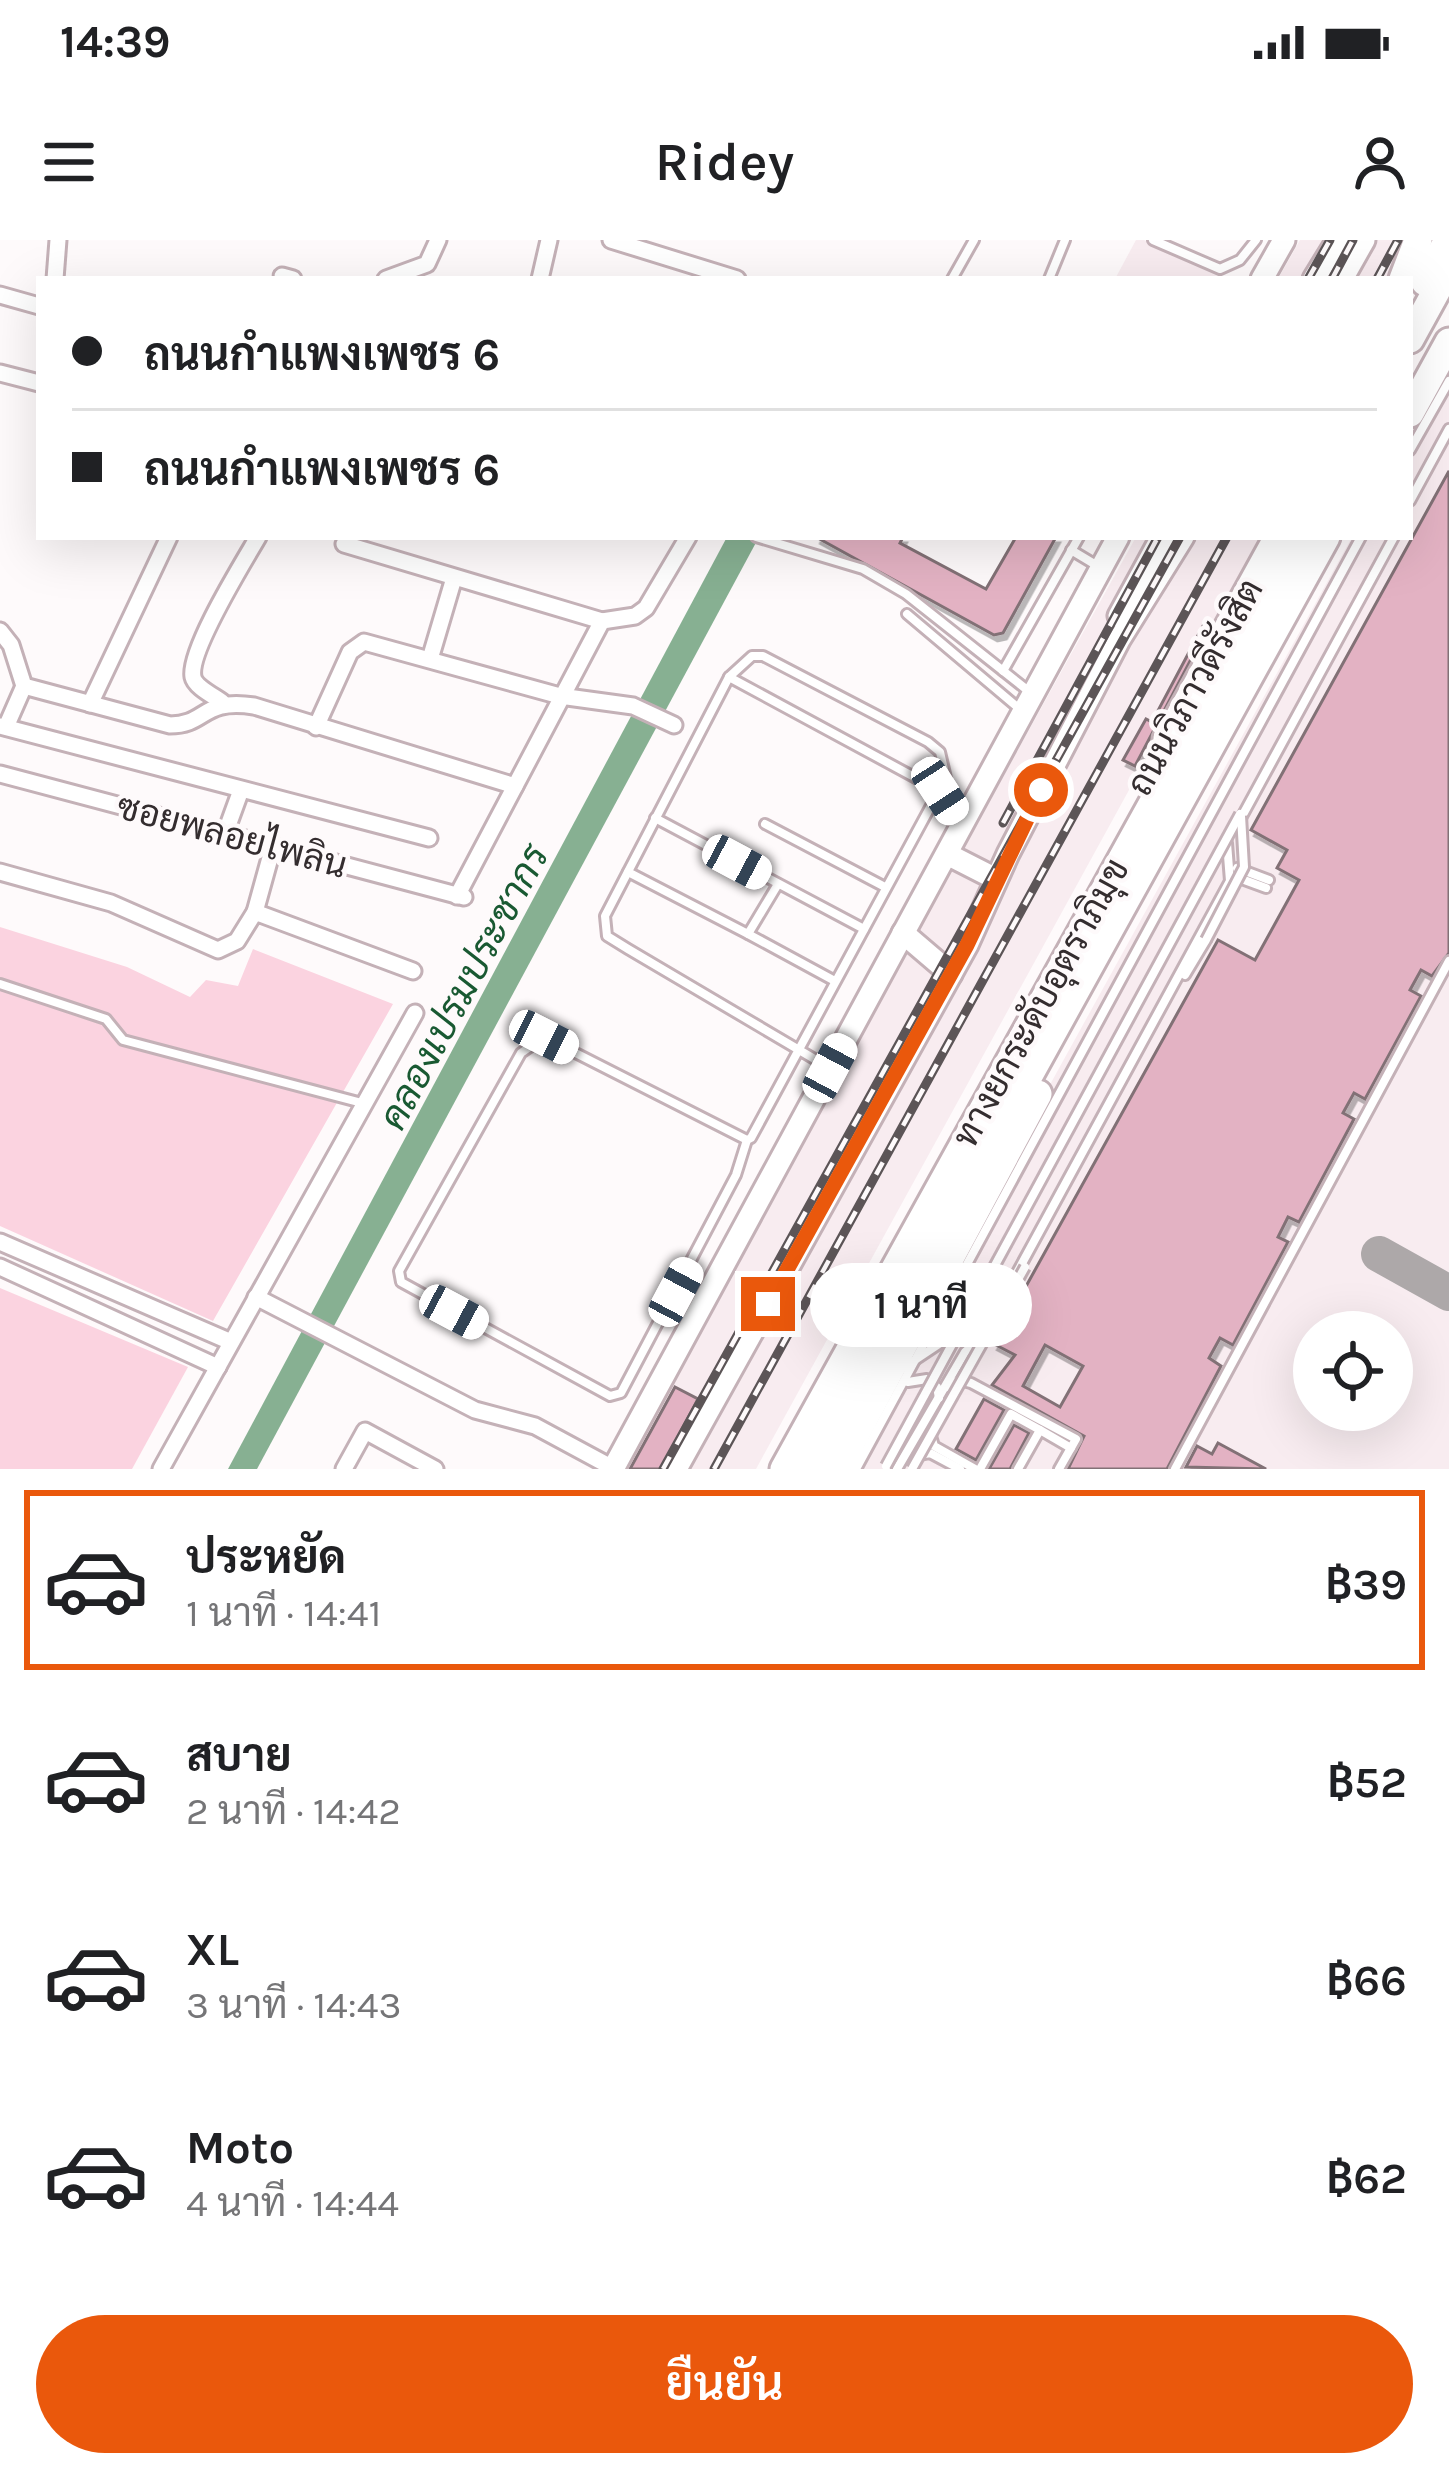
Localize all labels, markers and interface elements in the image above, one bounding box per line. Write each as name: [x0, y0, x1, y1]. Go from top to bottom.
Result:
text: 14:39: [60, 16, 170, 68]
icon: menu: [36, 129, 102, 195]
icon: person: [1347, 129, 1413, 195]
text: Ridey: [655, 130, 794, 194]
text: ถนนกำแพงเพชร 6: [144, 329, 500, 381]
text: ถนนกำแพงเพชร 6: [144, 444, 500, 496]
street label: ถนนวิภาวดีรังสิต: [1116, 570, 1272, 803]
car: [905, 751, 975, 831]
route start: [1014, 763, 1068, 817]
street label: ซอยพลอยไพลิน: [112, 783, 352, 887]
car: [697, 829, 777, 895]
water label: คลองเปรมประชากร: [369, 836, 559, 1137]
street label: ทางยกระดับอุตราภิมุข: [944, 851, 1140, 1156]
car: [504, 1005, 584, 1069]
car: [797, 1028, 863, 1108]
car: [643, 1252, 709, 1332]
callout: 1 นาที: [810, 1262, 1032, 1346]
route end: [741, 1277, 795, 1331]
car: [414, 1279, 494, 1345]
text: 1 นาที: [874, 1282, 968, 1328]
map controls: [1293, 1311, 1413, 1431]
button: locate: [1293, 1311, 1413, 1431]
icon: car: [42, 1526, 150, 1634]
text: ประหยัด: [186, 1532, 346, 1584]
text: ฿39: [1325, 1558, 1407, 1610]
text: 1 นาที · 14:41: [186, 1590, 381, 1636]
icon: car: [42, 1724, 150, 1832]
text: สบาย: [186, 1730, 292, 1782]
text: ฿52: [1327, 1756, 1407, 1808]
text: 2 นาที · 14:42: [186, 1788, 401, 1834]
icon: car: [42, 1922, 150, 2030]
text: XL: [186, 1924, 239, 1976]
text: ฿66: [1326, 1954, 1407, 2006]
text: 3 นาที · 14:43: [186, 1982, 402, 2028]
icon: car: [42, 2120, 150, 2228]
text: Moto: [186, 2122, 294, 2174]
text: ฿62: [1326, 2152, 1407, 2204]
text: 4 นาที · 14:44: [186, 2180, 399, 2226]
button: ยืนยัน: [36, 2315, 1413, 2453]

